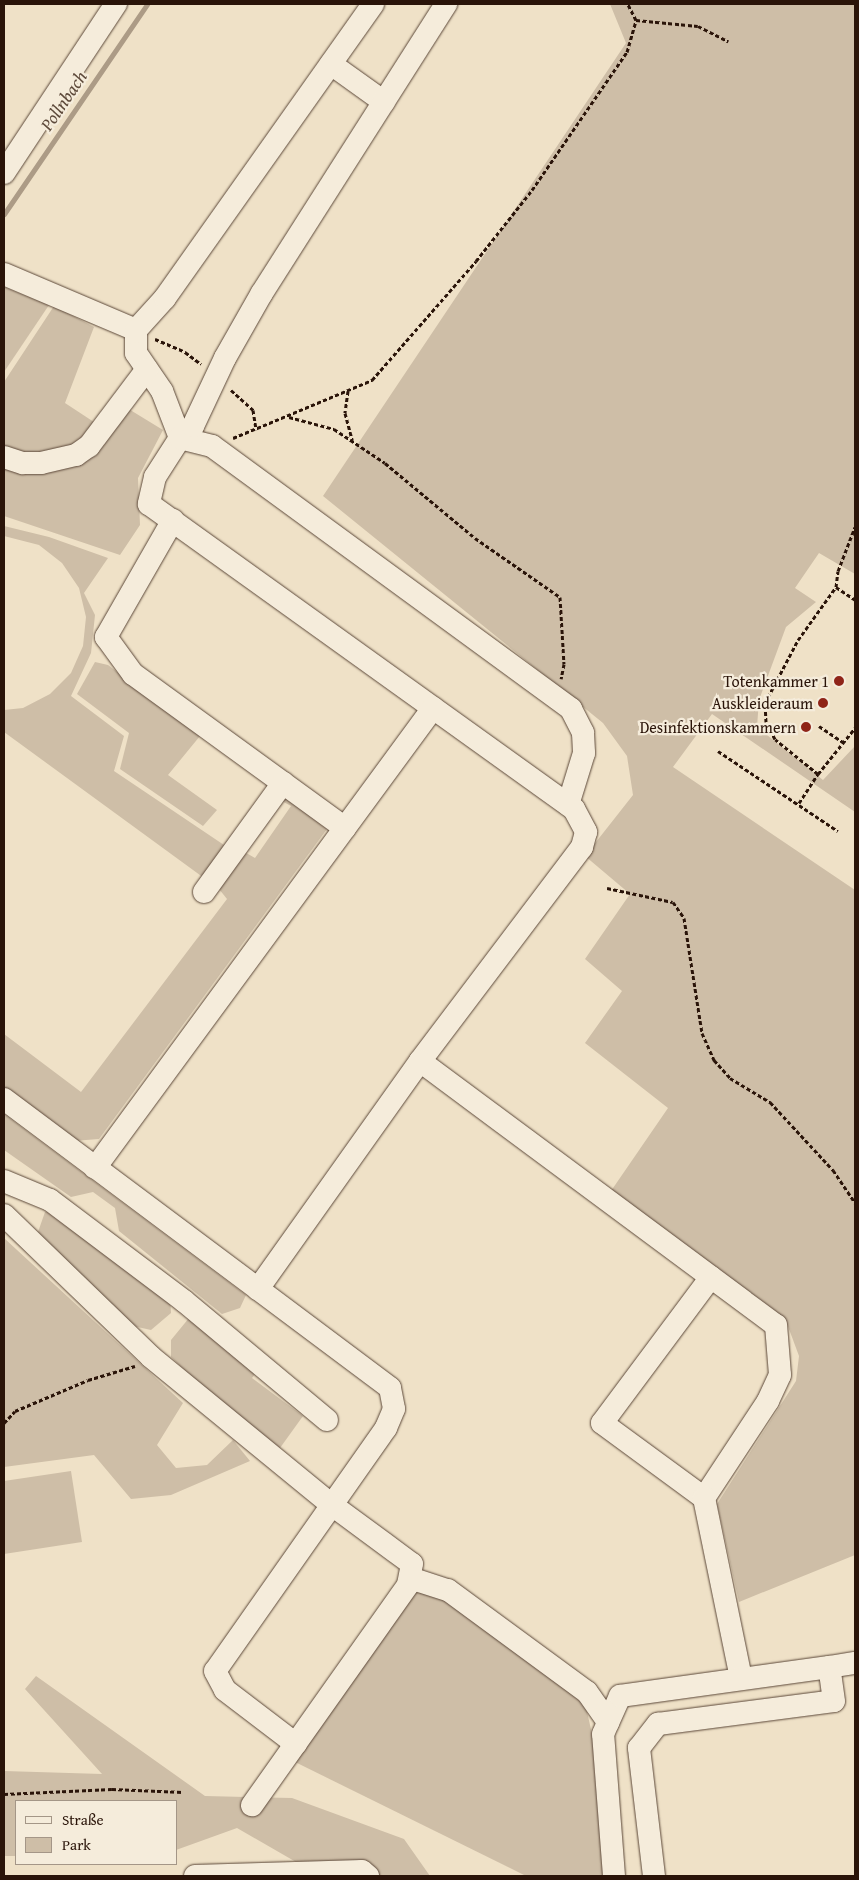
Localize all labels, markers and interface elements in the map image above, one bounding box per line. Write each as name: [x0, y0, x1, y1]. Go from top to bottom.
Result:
water label: Pollnbach: [36, 67, 92, 135]
place label: Totenkammer 1: [723, 671, 829, 691]
marker: Totenkammer 1: [833, 675, 845, 687]
place label: Auskleideraum: [712, 693, 813, 713]
marker: Auskleideraum: [817, 697, 829, 709]
place label: Desinfektionskammern: [640, 717, 796, 737]
marker: Desinfektionskammern: [800, 721, 812, 733]
legend: [15, 1800, 178, 1865]
text: Straße: [62, 1809, 104, 1830]
text: Park: [62, 1834, 91, 1855]

